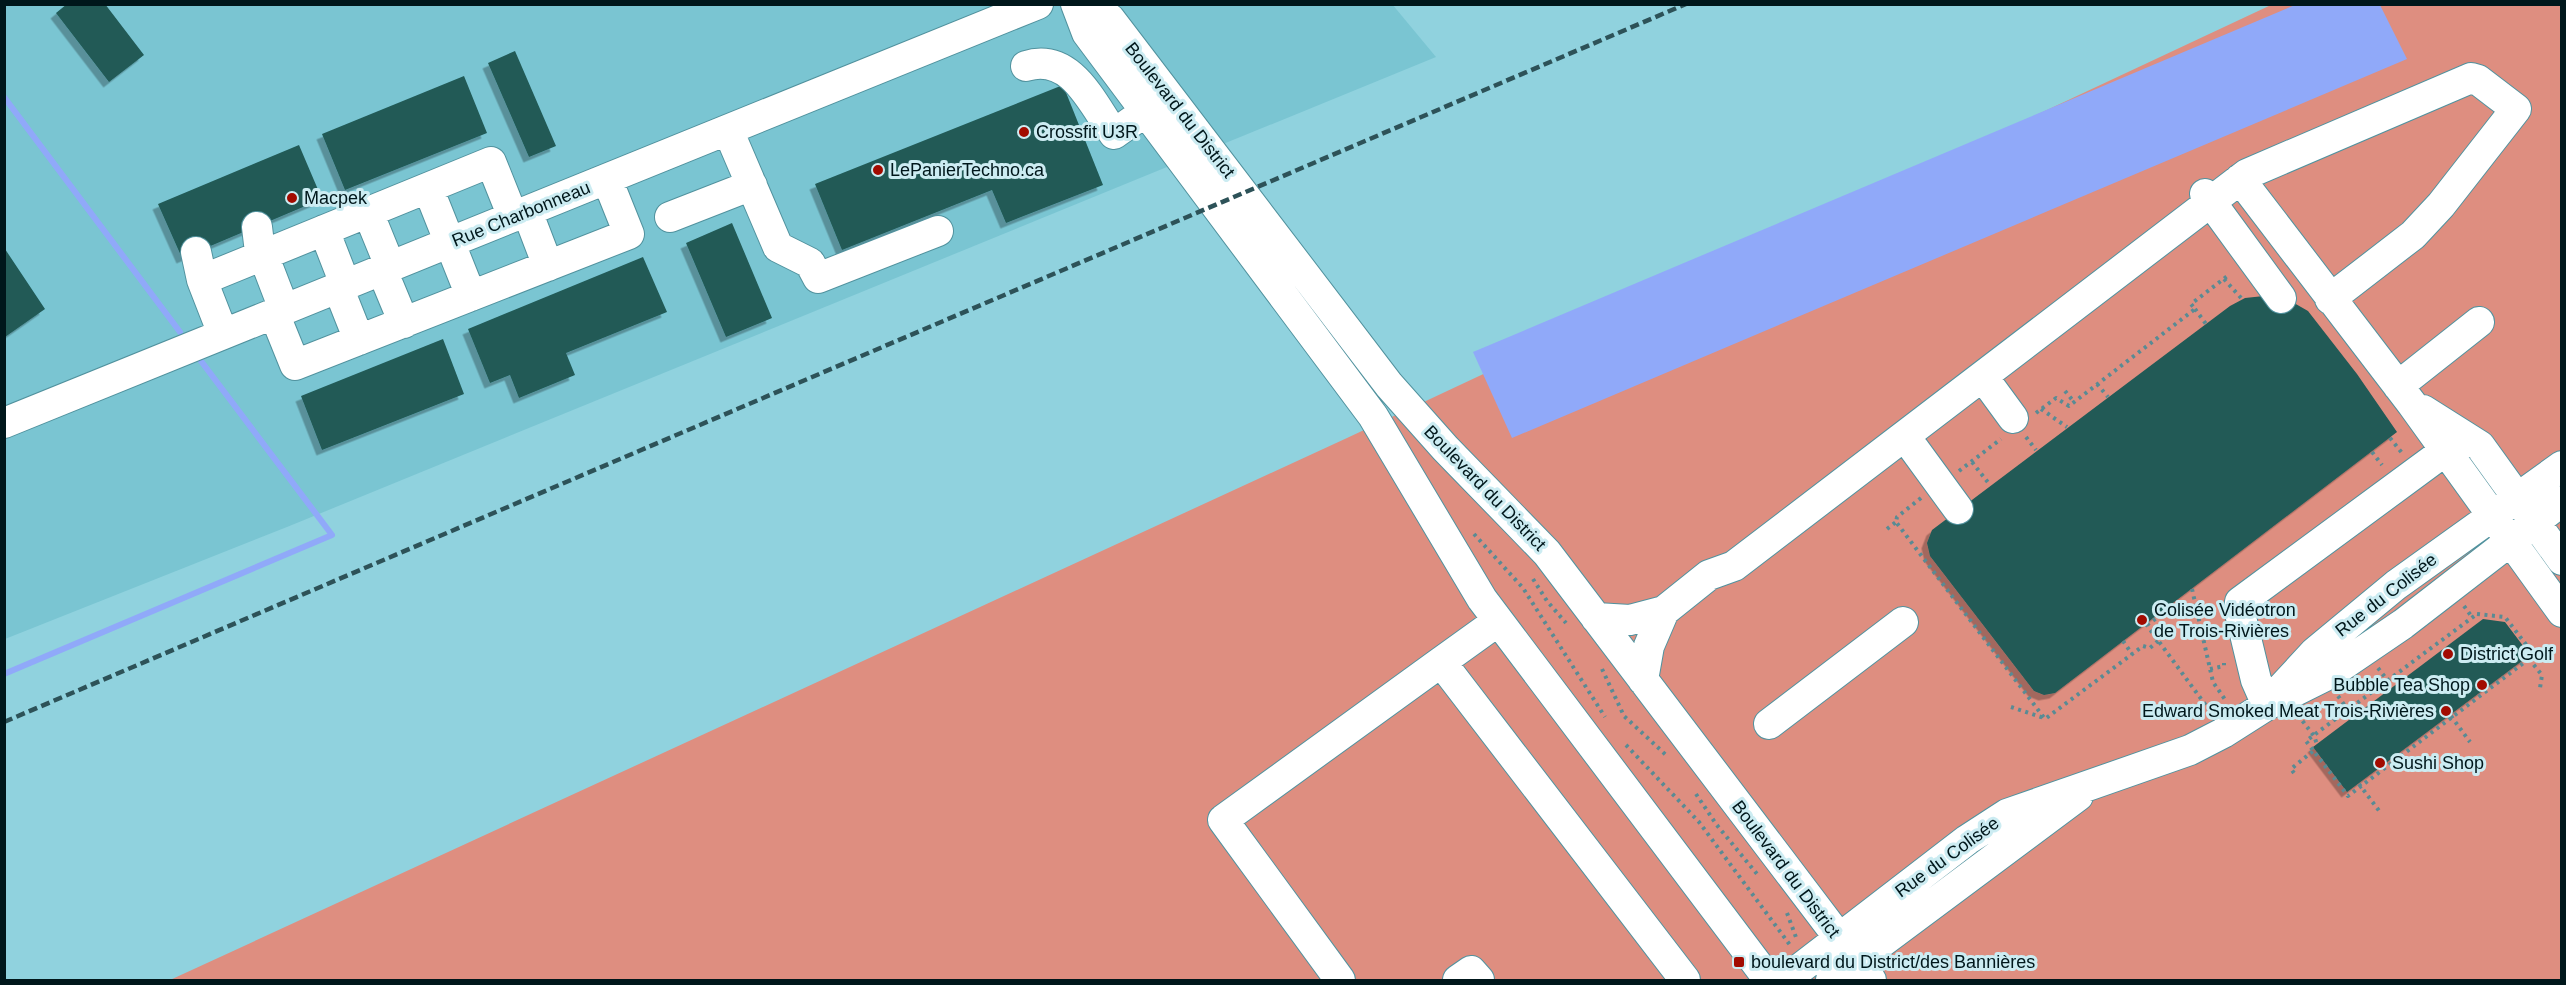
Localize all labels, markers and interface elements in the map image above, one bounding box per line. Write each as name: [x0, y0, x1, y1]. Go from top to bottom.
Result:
street label: Boulevard du District: [1121, 38, 1239, 182]
place label: Crossfit U3R: [1036, 122, 1138, 142]
marker: Crossfit U3R: [1017, 125, 1031, 139]
place label: LePanierTechno.ca: [890, 160, 1045, 180]
marker: LePanierTechno.ca: [871, 163, 885, 177]
street label: Rue Charbonneau: [449, 177, 593, 251]
place label: Macpek: [304, 188, 368, 208]
marker: Macpek: [285, 191, 299, 205]
street label: Boulevard du District: [1420, 421, 1550, 555]
street label: Rue du Colisée: [2331, 549, 2441, 641]
place label: Colisée Vidéotron de Trois-Rivières: [2154, 600, 2296, 641]
marker: Colisée Vidéotron de Trois-Rivières: [2135, 613, 2149, 627]
place label: District Golf: [2460, 644, 2554, 664]
marker: District Golf: [2441, 647, 2455, 661]
place label: Bubble Tea Shop: [2333, 675, 2470, 695]
marker: Bubble Tea Shop: [2475, 678, 2489, 692]
place label: Edward Smoked Meat Trois-Rivières: [2142, 701, 2434, 721]
marker: Edward Smoked Meat Trois-Rivières: [2439, 704, 2453, 718]
place label: Sushi Shop: [2392, 753, 2484, 773]
marker: Sushi Shop: [2373, 756, 2387, 770]
street label: Boulevard du District: [1728, 797, 1844, 941]
street label: Rue du Colisée: [1891, 813, 2003, 901]
place label: boulevard du District/des Bannières: [1751, 952, 2035, 972]
marker: boulevard du District/des Bannières: [1732, 955, 1746, 969]

